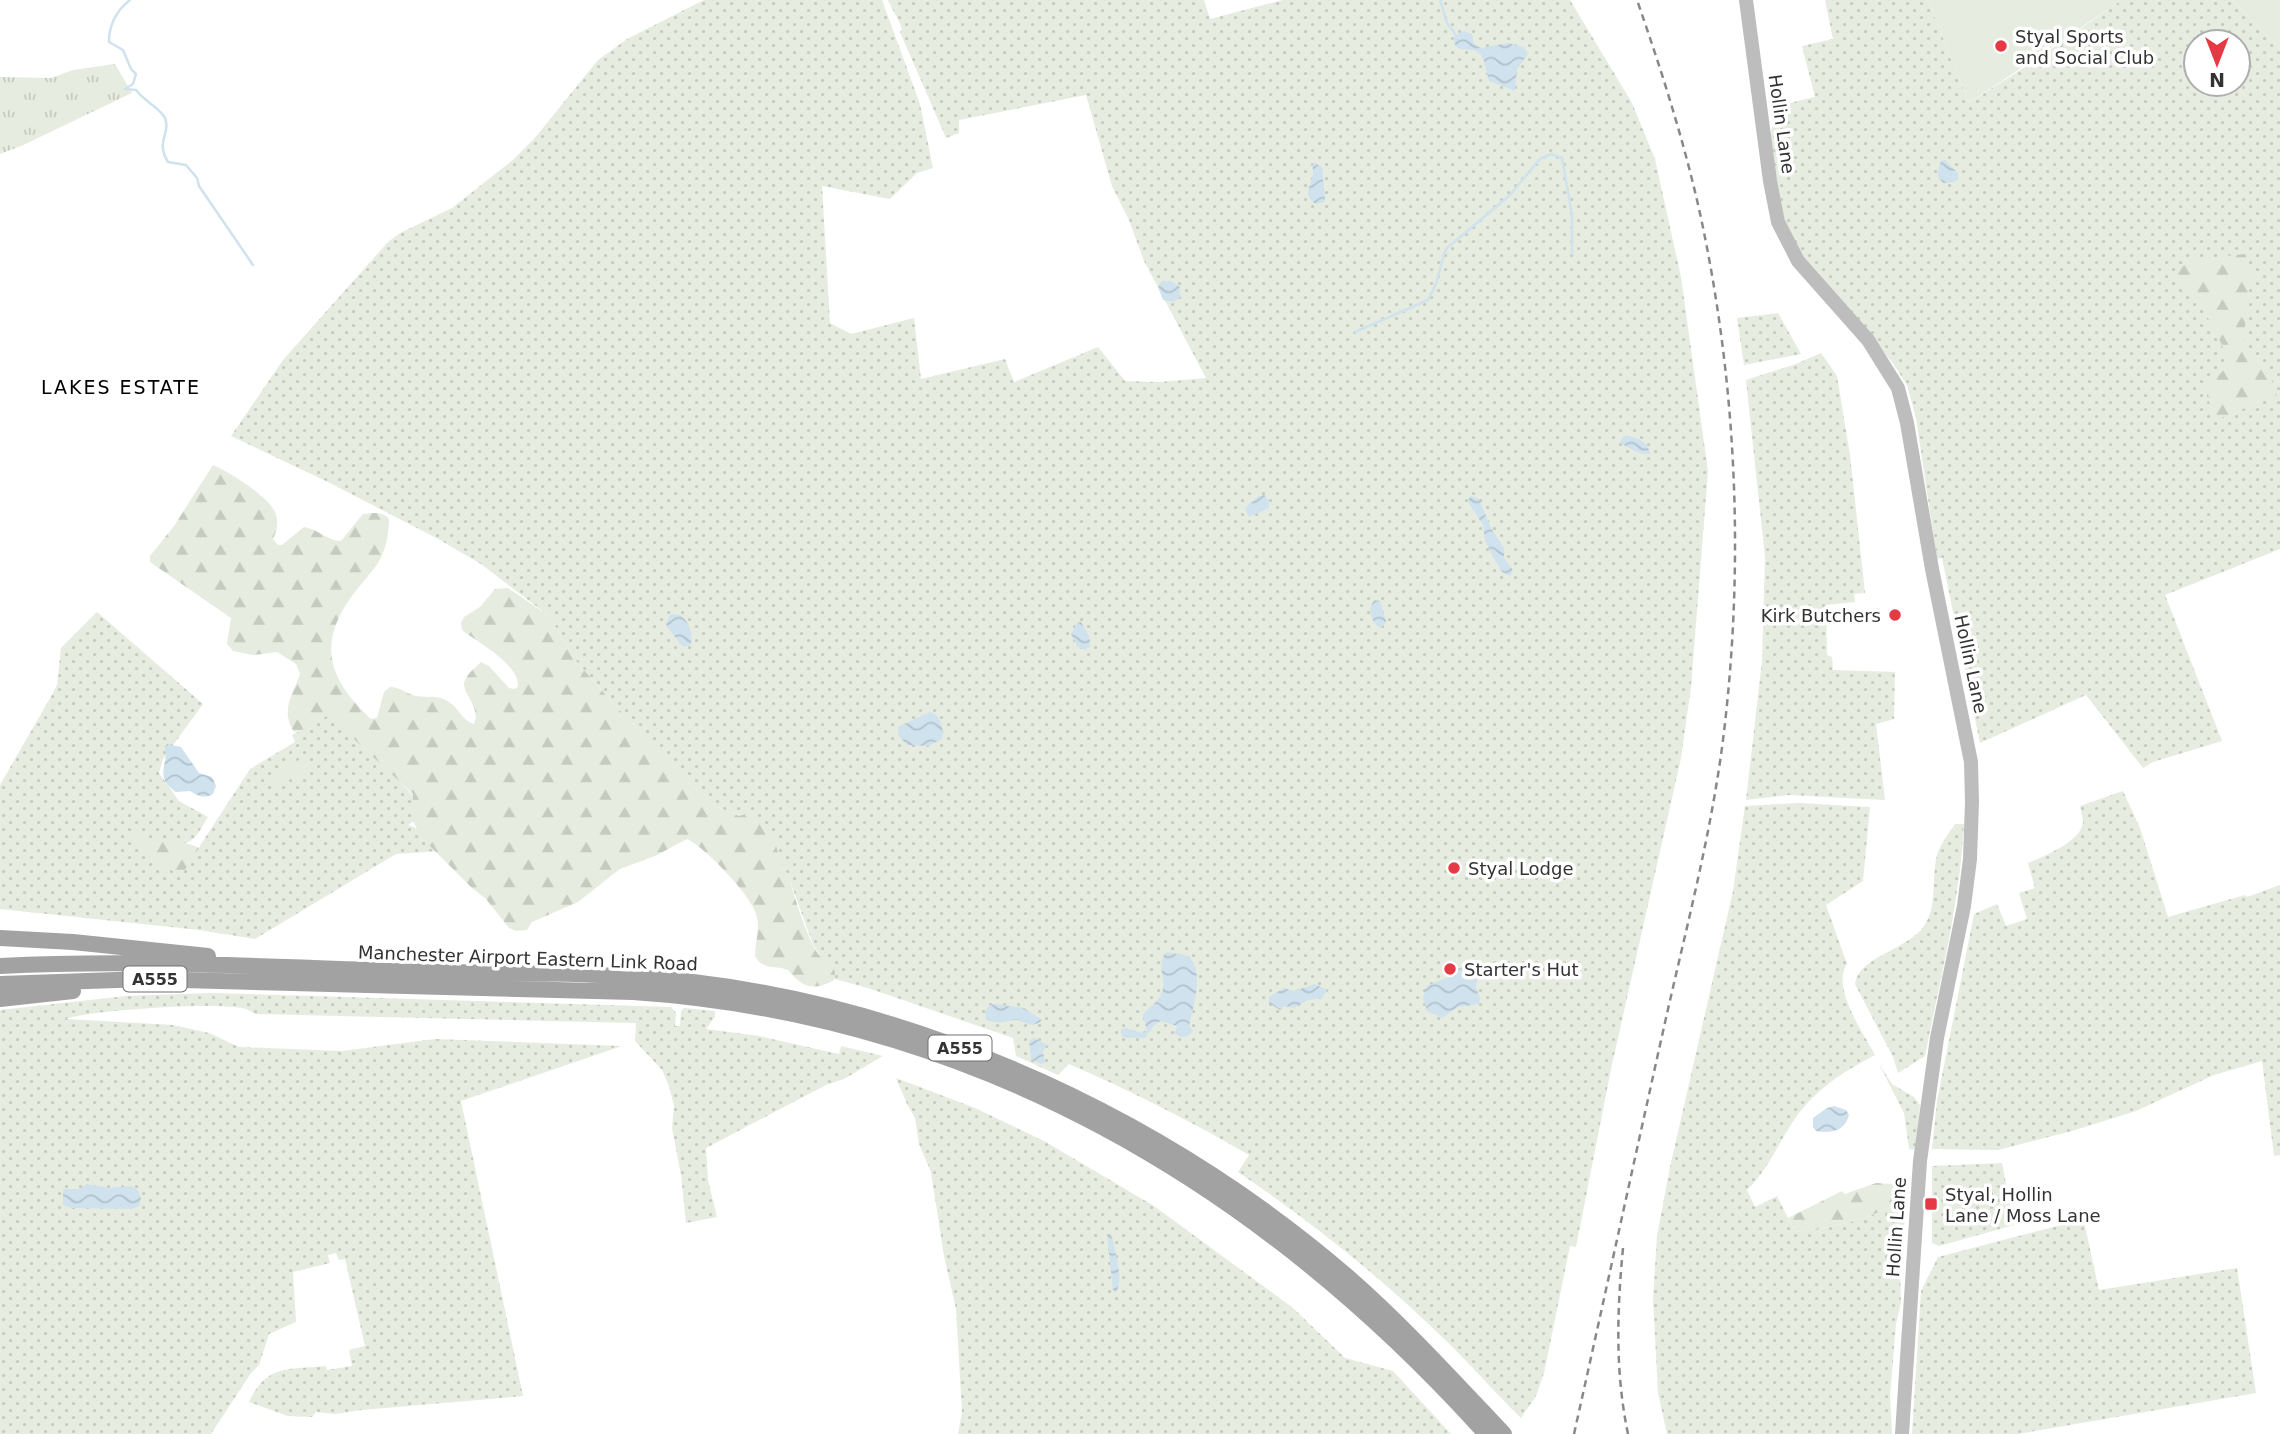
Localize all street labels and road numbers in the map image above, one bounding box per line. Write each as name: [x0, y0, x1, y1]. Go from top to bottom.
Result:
street label: Hollin Lane: [1765, 73, 1799, 175]
street label: Hollin Lane: [1950, 613, 1992, 715]
street label: Manchester Airport Eastern Link Road: [358, 942, 698, 974]
road number: A555: [124, 967, 186, 992]
road number: A555: [928, 1036, 992, 1060]
street label: Hollin Lane: [1882, 1176, 1910, 1278]

